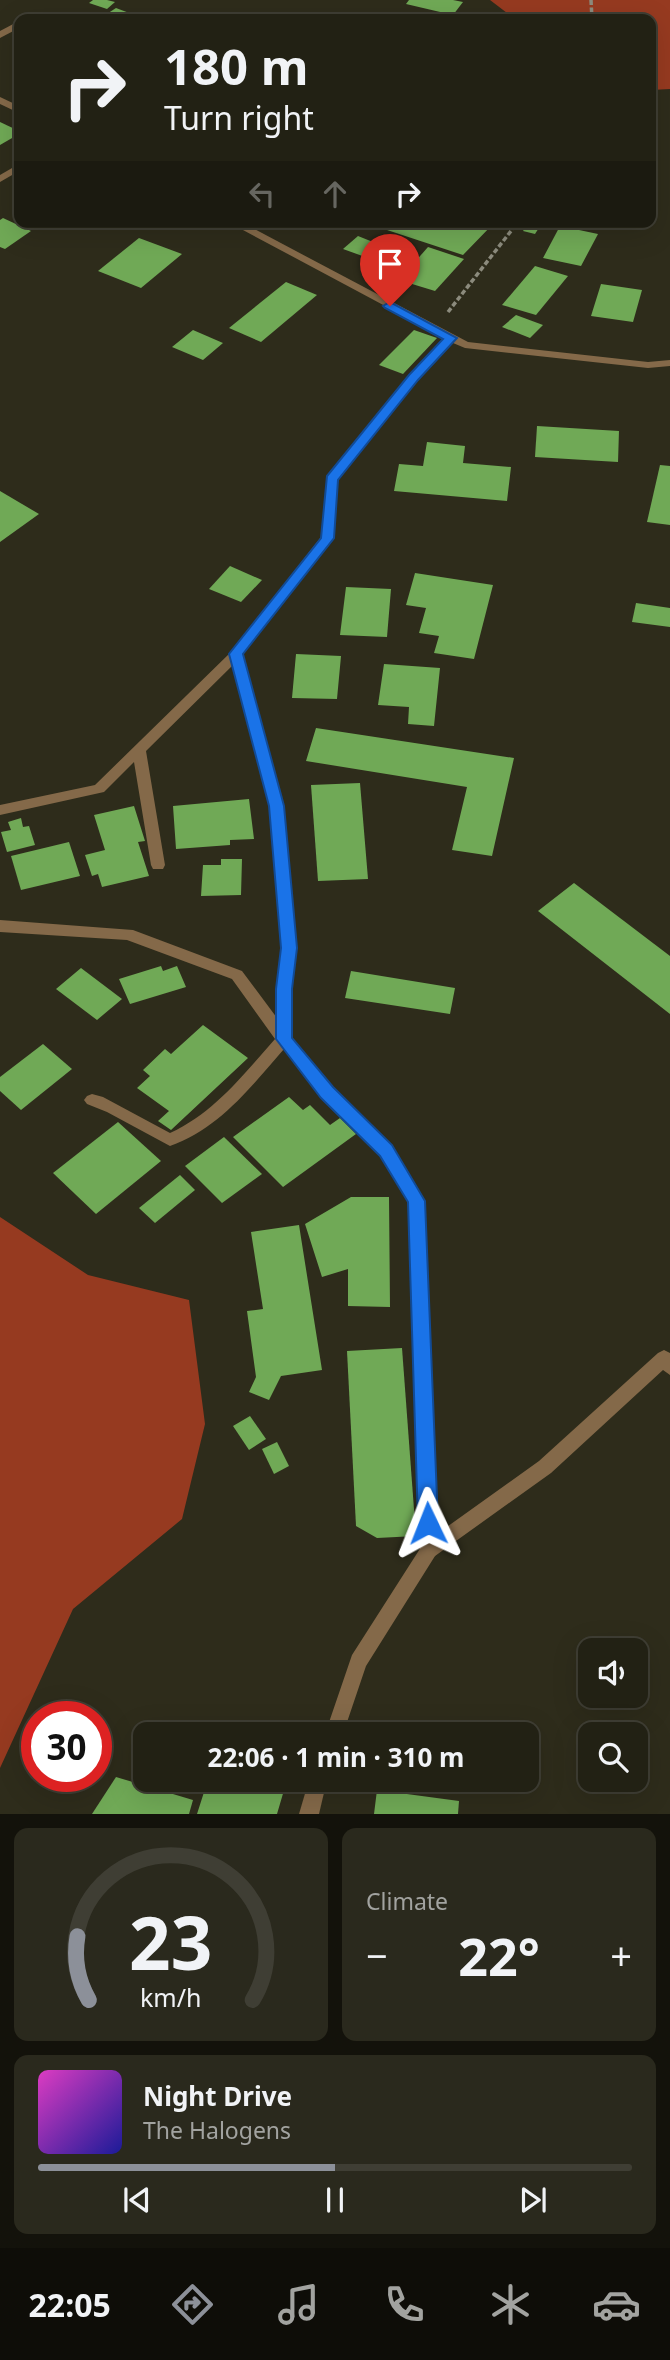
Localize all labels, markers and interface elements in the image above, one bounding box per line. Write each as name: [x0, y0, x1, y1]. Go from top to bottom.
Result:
text: 180 m: [164, 33, 309, 99]
icon: right: [49, 42, 140, 133]
text: Turn right: [164, 96, 314, 139]
icon: left: [243, 175, 281, 213]
icon: ahead: [316, 175, 354, 213]
icon: right: [389, 175, 427, 213]
pin: [360, 234, 420, 306]
icon: arrive: [371, 245, 409, 283]
position arrow: [391, 1486, 465, 1560]
map controls: [578, 1638, 648, 1792]
button: sound: [578, 1638, 648, 1708]
speed limit sign: 30: [21, 1701, 112, 1792]
button: search: [578, 1722, 648, 1792]
text: 22:06 · 1 min · 310 m: [208, 1739, 464, 1775]
text: Climate: [366, 1885, 448, 1917]
text: 23: [129, 1893, 213, 1992]
text: 22°: [458, 1920, 540, 1991]
text: −: [366, 1929, 388, 1981]
text: +: [610, 1929, 632, 1981]
text: km/h: [140, 1980, 202, 2014]
text: Night Drive: [143, 2078, 292, 2114]
text: The Halogens: [143, 2114, 291, 2146]
icon: previous: [118, 2181, 156, 2219]
icon: pause: [316, 2181, 354, 2219]
icon: next: [514, 2181, 552, 2219]
icon: directions: [168, 2280, 217, 2329]
icon: music: [274, 2280, 323, 2329]
icon: phone: [380, 2280, 429, 2329]
icon: climate: [486, 2280, 535, 2329]
icon: car: [592, 2280, 641, 2329]
text: 22:05: [29, 2283, 111, 2326]

